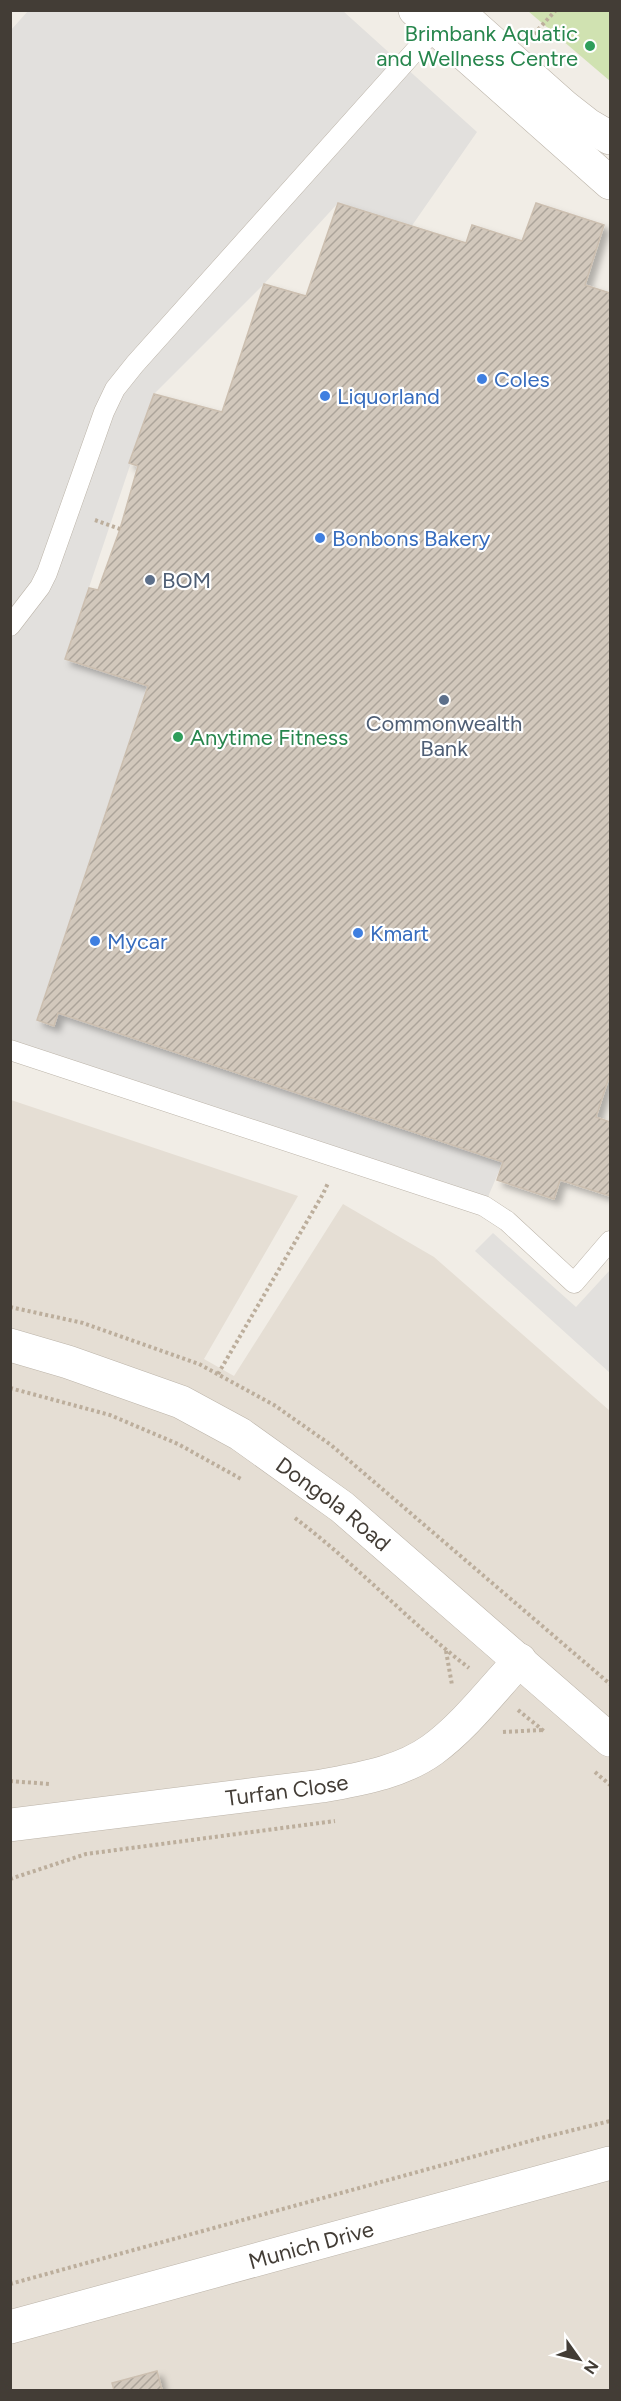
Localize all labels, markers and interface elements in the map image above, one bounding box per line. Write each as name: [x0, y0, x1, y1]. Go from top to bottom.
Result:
place label: Brimbank Aquatic and Wellness Centre: [376, 20, 578, 72]
marker: Brimbank Aquatic and Wellness Centre: [583, 39, 597, 53]
place label: Coles: [494, 366, 550, 393]
marker: Coles: [475, 372, 489, 386]
place label: Liquorland: [337, 383, 440, 410]
marker: Liquorland: [318, 389, 332, 403]
place label: Bonbons Bakery: [332, 525, 491, 552]
marker: Bonbons Bakery: [313, 531, 327, 545]
place label: BOM: [162, 567, 211, 594]
marker: BOM: [143, 573, 157, 587]
marker: Commonwealth Bank: [437, 693, 451, 707]
place label: Commonwealth Bank: [366, 710, 522, 762]
place label: Anytime Fitness: [190, 724, 348, 751]
marker: Anytime Fitness: [171, 730, 185, 744]
place label: Kmart: [370, 920, 429, 947]
marker: Kmart: [351, 926, 365, 940]
place label: Mycar: [107, 928, 168, 955]
marker: Mycar: [88, 934, 102, 948]
street label: Dongola Road: [271, 1451, 396, 1557]
street label: Turfan Close: [224, 1768, 350, 1812]
street label: Munich Drive: [245, 2215, 377, 2275]
north arrow: [549, 2329, 609, 2389]
text: N: [580, 2357, 602, 2378]

